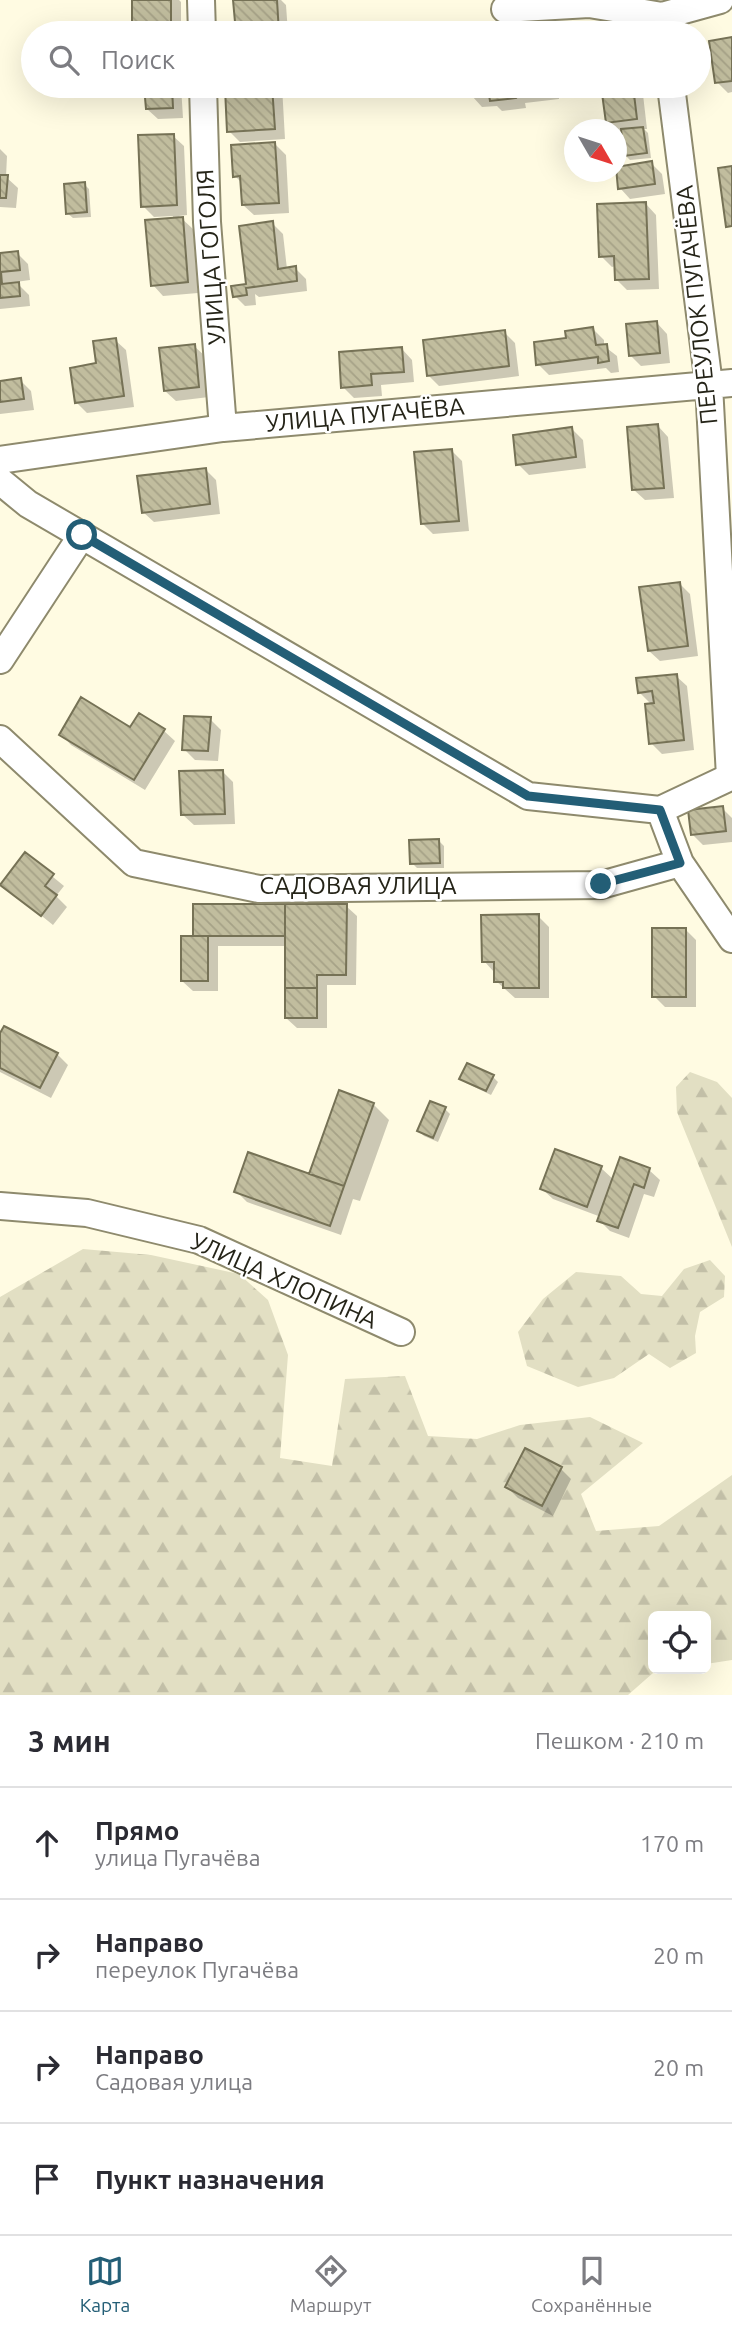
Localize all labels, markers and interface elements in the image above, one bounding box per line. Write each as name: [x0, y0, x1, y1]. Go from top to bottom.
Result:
search box: [21, 21, 711, 98]
icon: search: [45, 41, 83, 79]
text: Поиск: [101, 45, 175, 74]
north arrow: [564, 119, 627, 182]
street label: УЛИЦА ГОГОЛЯ: [191, 168, 230, 346]
street label: ПЕРЕУЛОК ПУГАЧЁВА: [670, 184, 722, 426]
street label: УЛИЦА ПУГАЧЁВА: [265, 392, 466, 437]
route start: [66, 519, 97, 550]
route end: [585, 868, 616, 899]
street label: САДОВАЯ УЛИЦА: [259, 872, 457, 899]
street label: УЛИЦА ХЛОПИНА: [187, 1227, 382, 1334]
map controls: [648, 1611, 711, 1674]
button: locate: [648, 1611, 711, 1674]
text: 3 мин: [28, 1724, 111, 1758]
text: Пешком · 210 m: [535, 1728, 704, 1753]
text: Прямо: [95, 1816, 179, 1845]
icon: ahead: [28, 1824, 66, 1862]
text: 170 m: [640, 1831, 704, 1856]
text: улица Пугачёва: [95, 1845, 261, 1870]
text: Направо: [95, 1928, 204, 1957]
icon: right: [28, 1936, 66, 1974]
text: 20 m: [653, 1943, 704, 1968]
text: переулок Пугачёва: [95, 1957, 299, 1982]
text: Направо: [95, 2040, 204, 2069]
icon: right: [28, 2048, 66, 2086]
text: 20 m: [653, 2055, 704, 2080]
text: Садовая улица: [95, 2069, 253, 2094]
icon: arrive: [28, 2160, 66, 2198]
text: Пункт назначения: [95, 2165, 325, 2194]
tab: Карта: [80, 2252, 130, 2316]
tab: Маршрут: [290, 2252, 372, 2316]
tab: Сохранённые: [531, 2252, 652, 2316]

